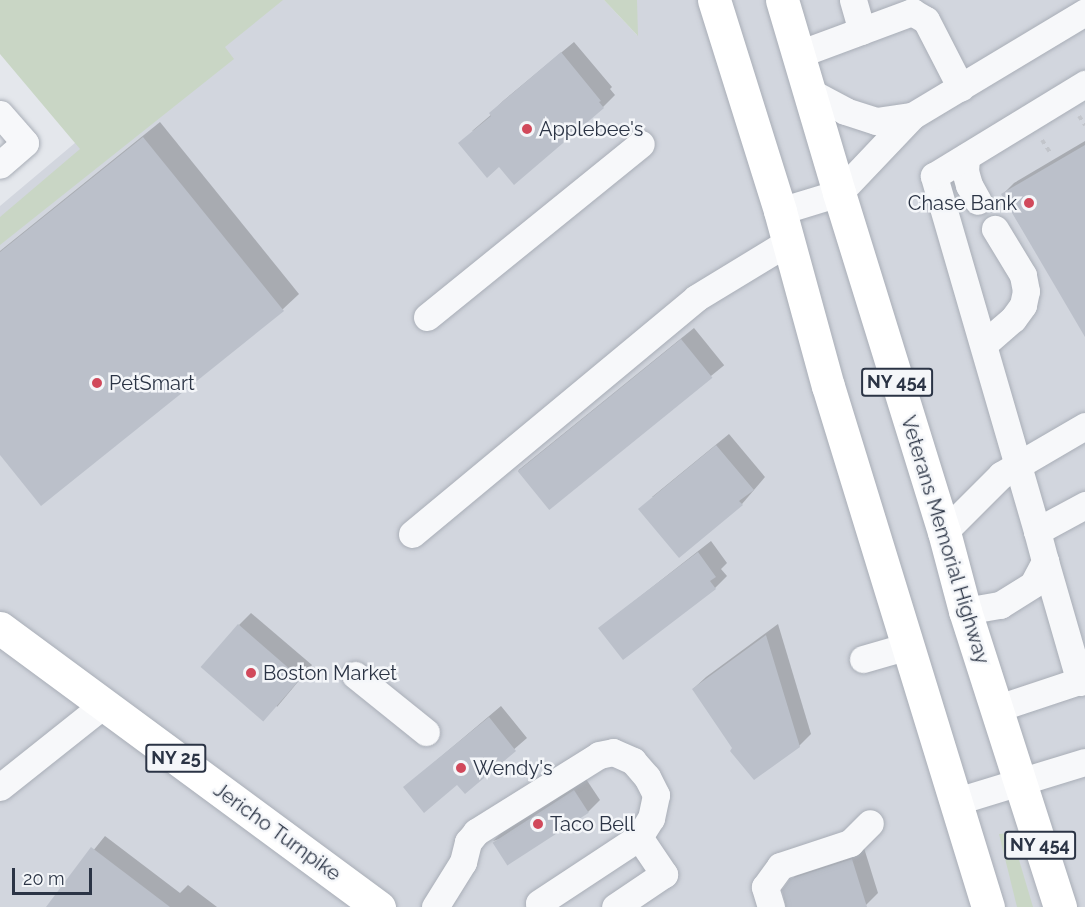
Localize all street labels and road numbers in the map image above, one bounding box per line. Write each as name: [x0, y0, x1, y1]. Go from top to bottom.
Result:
road number: NY 454: [860, 367, 934, 397]
street label: Veterans Memorial Highway: [896, 413, 994, 667]
road number: NY 25: [144, 743, 207, 773]
street label: Jericho Turnpike: [209, 778, 345, 886]
road number: NY 454: [1002, 830, 1078, 860]

